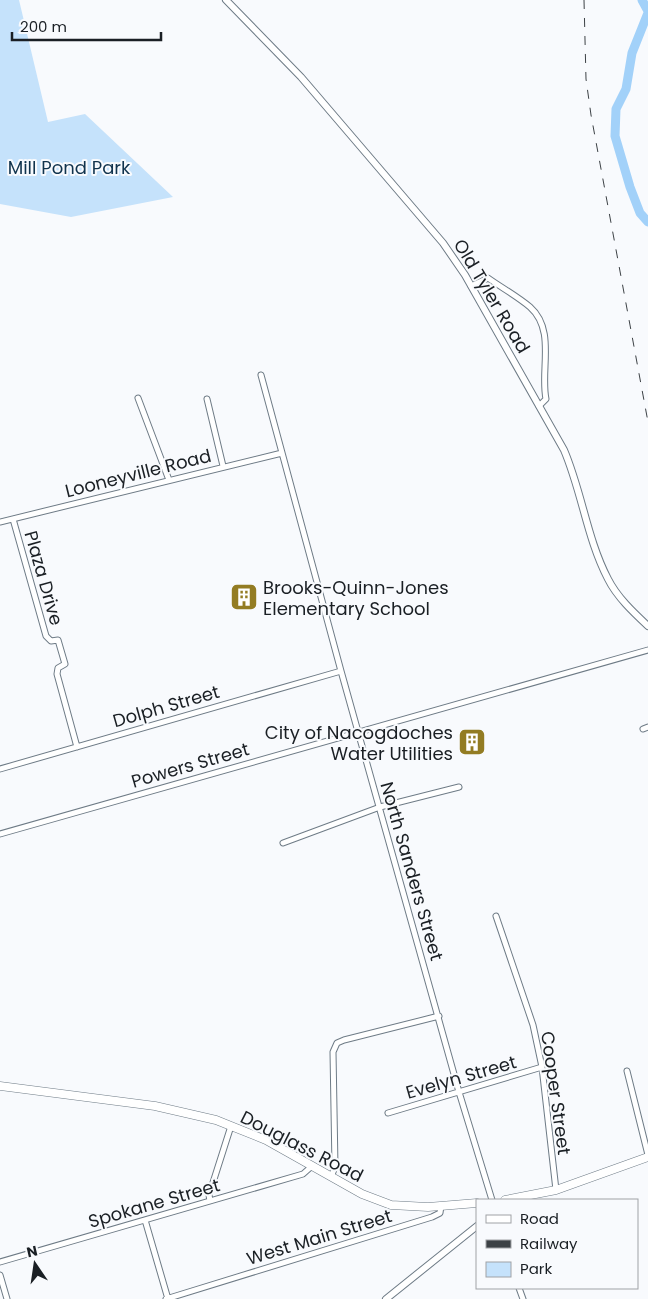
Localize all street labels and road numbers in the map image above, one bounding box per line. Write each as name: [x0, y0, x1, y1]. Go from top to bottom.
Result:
street label: Old Tyler Road: [448, 234, 536, 358]
street label: Looneyville Road: [62, 443, 214, 503]
street label: Plaza Drive: [19, 528, 69, 628]
street label: Dolph Street: [110, 679, 222, 733]
street label: Powers Street: [128, 736, 252, 794]
street label: North Sanders Street: [374, 779, 450, 963]
street label: Cooper Street: [535, 1030, 577, 1156]
street label: Evelyn Street: [403, 1049, 519, 1105]
street label: Douglass Road: [236, 1104, 368, 1188]
street label: Spokane Street: [85, 1172, 223, 1234]
street label: West Main Street: [243, 1203, 395, 1271]

